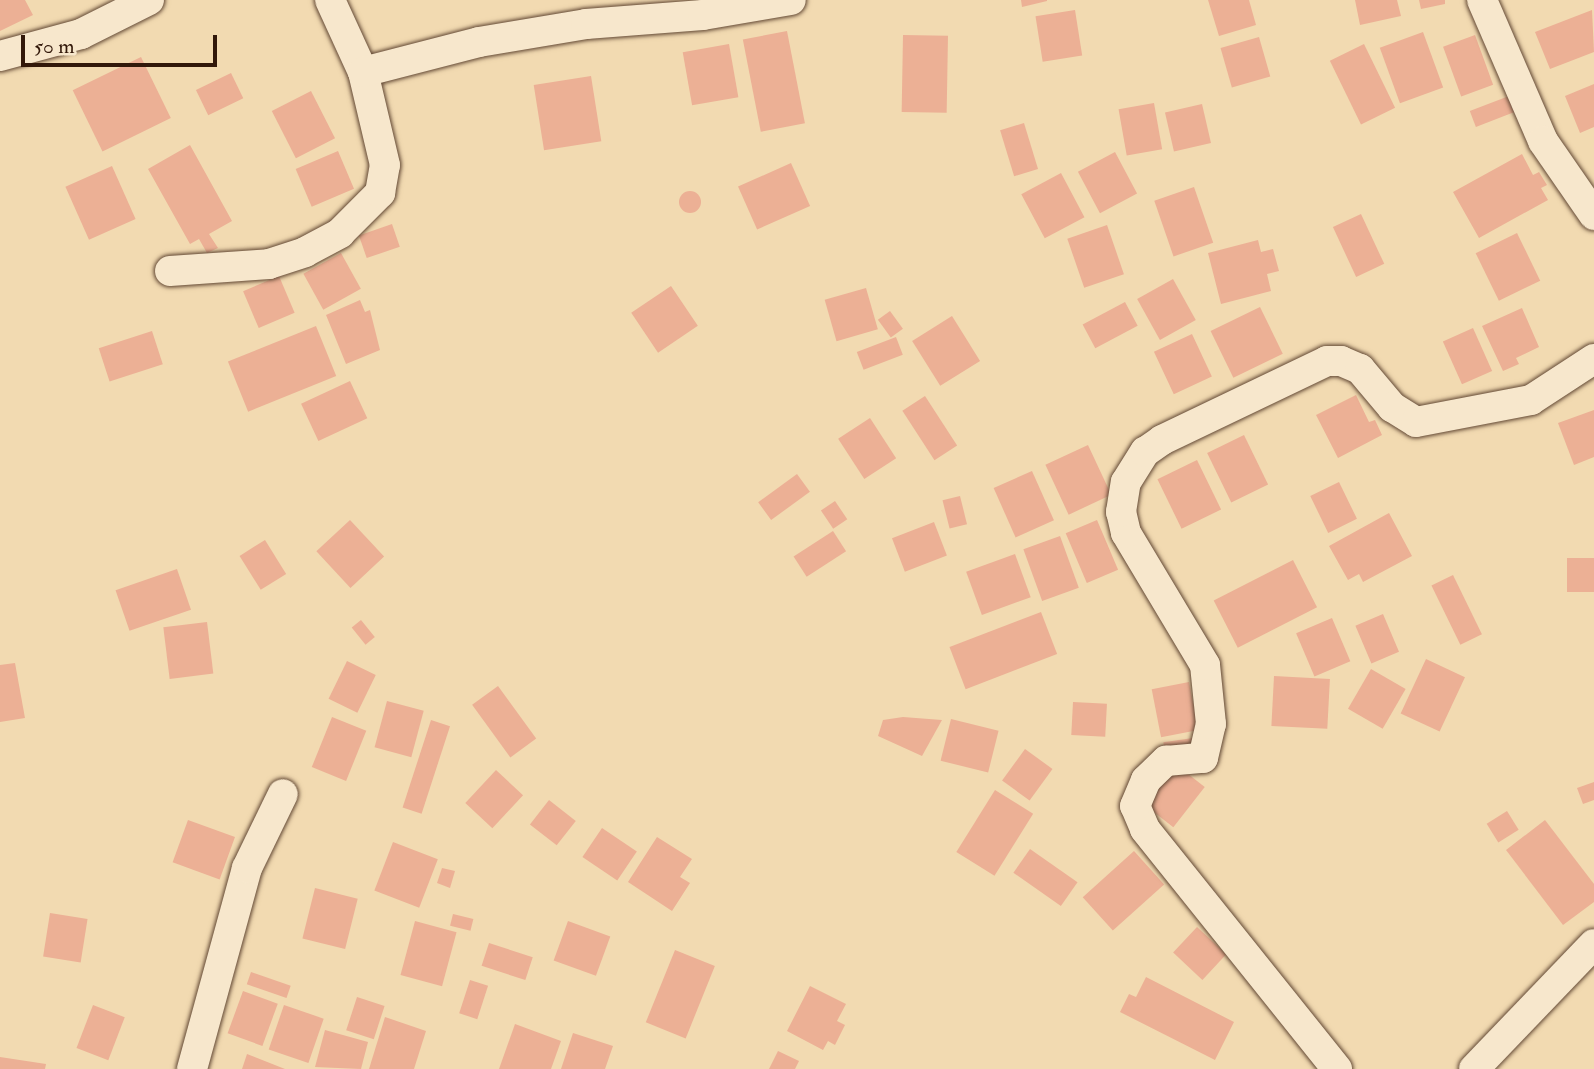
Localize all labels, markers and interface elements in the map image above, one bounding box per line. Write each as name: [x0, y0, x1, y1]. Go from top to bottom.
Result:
scale bar: [24, 21, 220, 65]
text: 50 m: [34, 33, 75, 60]

